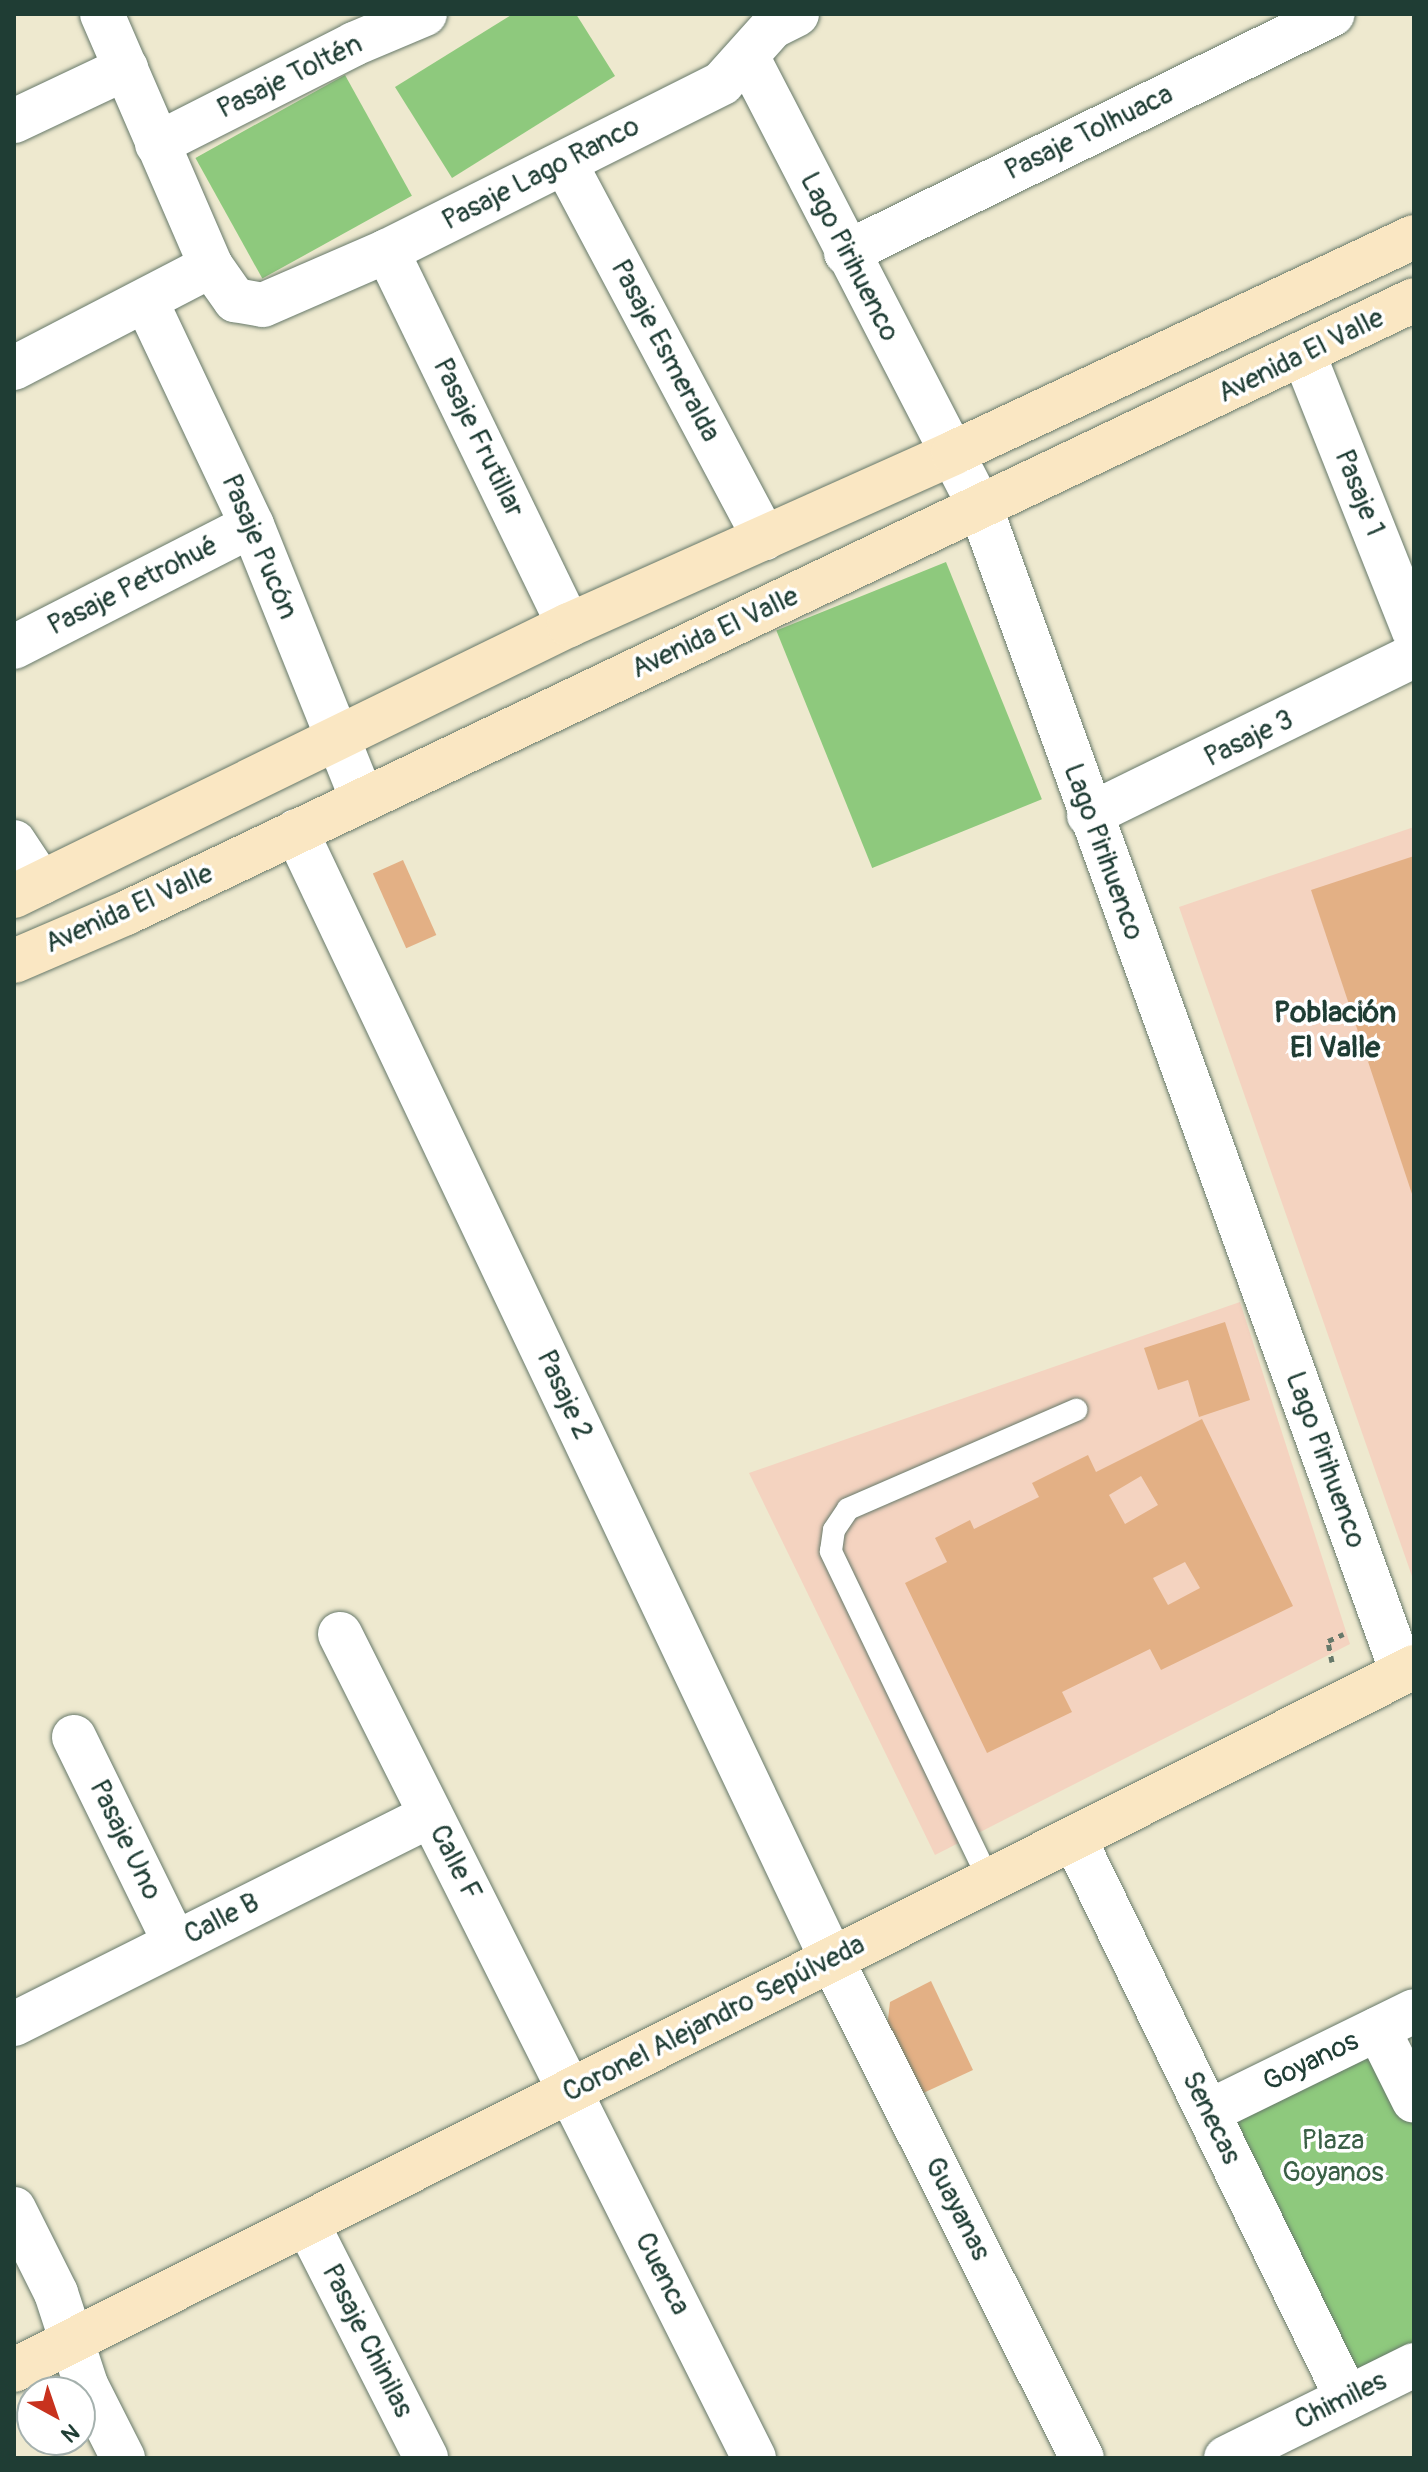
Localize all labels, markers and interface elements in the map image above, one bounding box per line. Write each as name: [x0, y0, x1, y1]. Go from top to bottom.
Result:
street label: Pasaje Toltén: [212, 27, 368, 127]
street label: Pasaje Tolhuaca: [1000, 78, 1178, 188]
street label: Pasaje Lago Ranco: [437, 110, 645, 238]
street label: Lago Pirihuenco: [792, 167, 906, 347]
street label: Pasaje Esmeralda: [603, 254, 727, 448]
street label: Avenida El Valle: [1213, 301, 1389, 411]
street label: Pasaje Frutillar: [425, 353, 531, 523]
street label: Pasaje 1: [1327, 445, 1391, 541]
street label: Pasaje Pucón: [213, 469, 305, 625]
street label: Pasaje Petrohué: [42, 529, 224, 643]
street label: Avenida El Valle: [626, 580, 804, 686]
street label: Pasaje 3: [1199, 703, 1299, 775]
street label: Lago Pirihuenco: [1056, 759, 1150, 945]
street label: Avenida El Valle: [40, 857, 218, 961]
district label: Población El Valle: [1274, 995, 1396, 1066]
street label: Pasaje 2: [529, 1345, 599, 1445]
street label: Lago Pirihuenco: [1278, 1367, 1372, 1553]
street label: Pasaje Uno: [82, 1775, 168, 1905]
street label: Calle F: [422, 1820, 488, 1906]
street label: Calle B: [179, 1886, 265, 1952]
street label: Coronel Alejandro Sepúlveda: [558, 1928, 870, 2110]
street label: Goyanos: [1258, 2025, 1364, 2099]
street label: Senecas: [1174, 2066, 1248, 2170]
park label: Plaza Goyanos: [1282, 2124, 1384, 2190]
street label: Guayanas: [917, 2152, 997, 2266]
street label: Cuenca: [627, 2227, 697, 2321]
street label: Pasaje Chinilas: [314, 2259, 420, 2423]
street label: Chimiles: [1290, 2364, 1392, 2438]
north arrow: [16, 2376, 96, 2456]
text: N: [55, 2417, 85, 2448]

